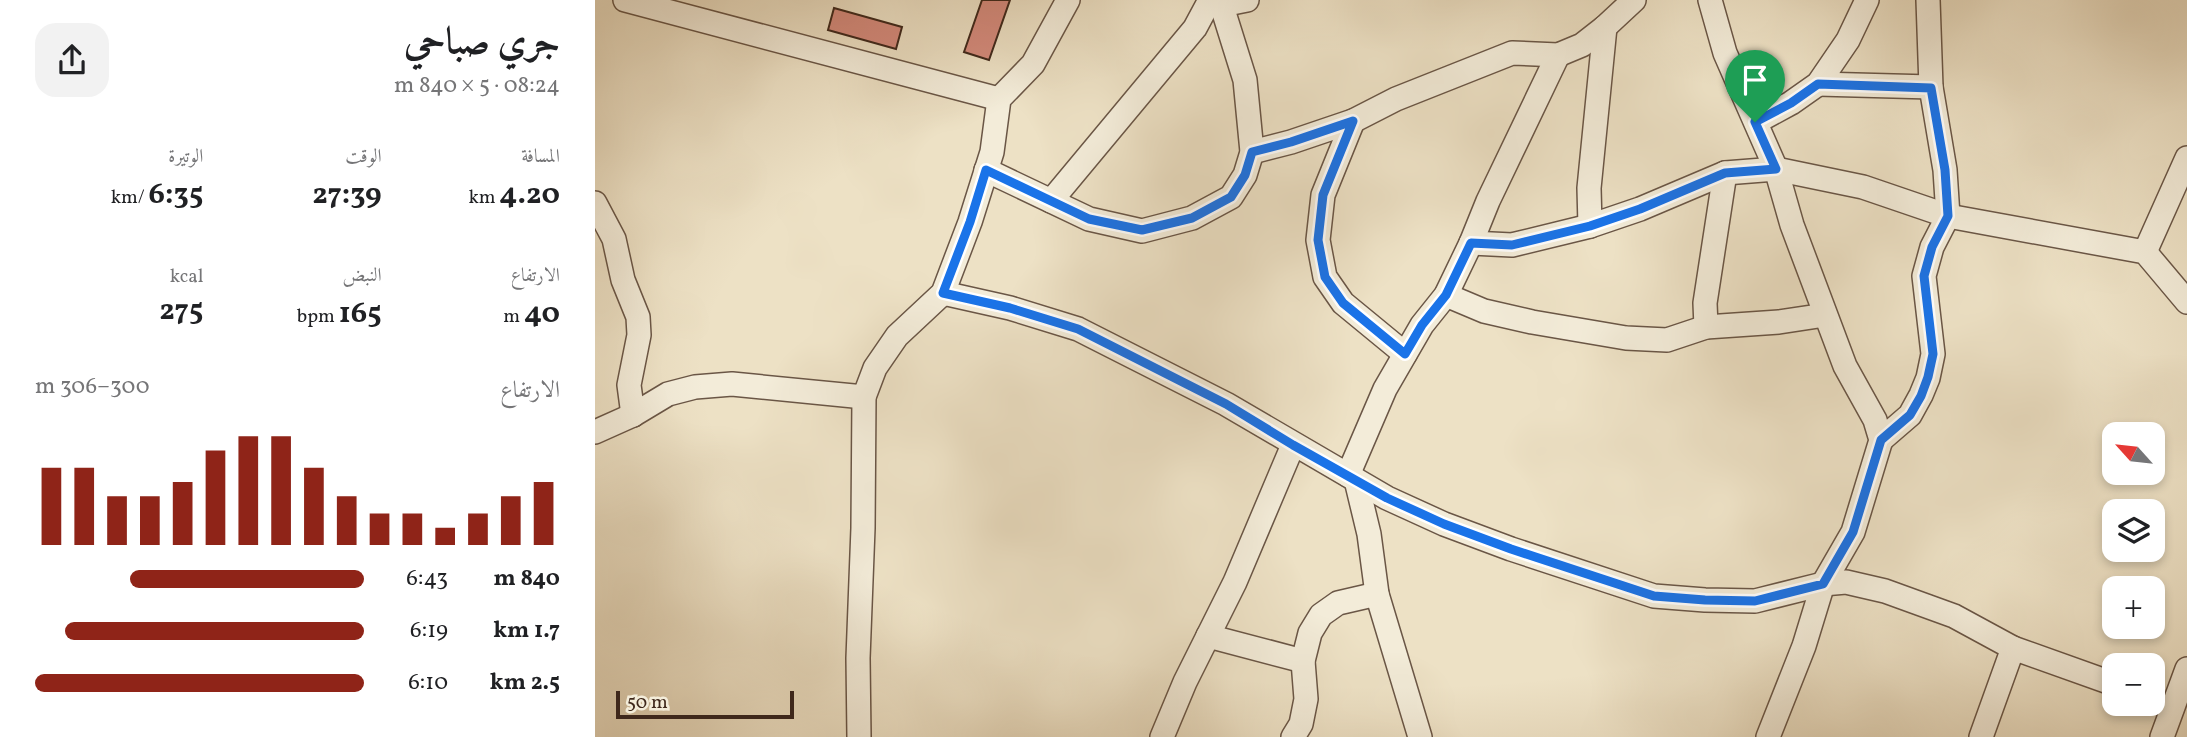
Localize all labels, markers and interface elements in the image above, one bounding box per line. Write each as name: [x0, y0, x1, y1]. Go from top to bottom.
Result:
text: جري صباحي: [404, 17, 560, 70]
button: share: [35, 23, 109, 97]
pin: [1725, 50, 1785, 122]
icon: arrive: [1736, 61, 1774, 99]
text: 08:24 · 5 × 840 m: [394, 70, 560, 102]
text: الوتيرة: [168, 144, 203, 170]
text: الوقت: [345, 144, 382, 170]
text: المسافة: [521, 144, 560, 170]
text: 6:35: [149, 174, 203, 216]
text: 27:39: [312, 174, 382, 216]
text: 4.20: [499, 174, 560, 216]
text: /km: [111, 185, 149, 211]
text: km: [468, 185, 499, 211]
text: النبض: [343, 263, 382, 289]
text: الارتفاع: [511, 263, 560, 289]
text: kcal: [170, 264, 203, 290]
text: 275: [159, 290, 203, 332]
text: 165: [339, 293, 382, 335]
text: 40: [524, 293, 560, 335]
text: bpm: [297, 304, 339, 330]
text: m: [503, 304, 524, 330]
text: 300–306 m: [35, 371, 150, 403]
text: الارتفاع: [500, 375, 560, 407]
north arrow: [2102, 422, 2165, 485]
map controls: [2102, 422, 2165, 716]
button: layers: [2102, 499, 2165, 562]
text: 6:43: [406, 563, 448, 595]
text: 840 m: [494, 563, 560, 595]
button: +: [2102, 576, 2165, 639]
text: 6:19: [410, 615, 448, 647]
text: 1.7 km: [493, 615, 560, 647]
button: −: [2102, 653, 2165, 716]
text: 6:10: [408, 667, 448, 699]
text: 2.5 km: [490, 667, 560, 699]
scale bar: [616, 688, 795, 720]
text: 50 m: [627, 690, 668, 716]

